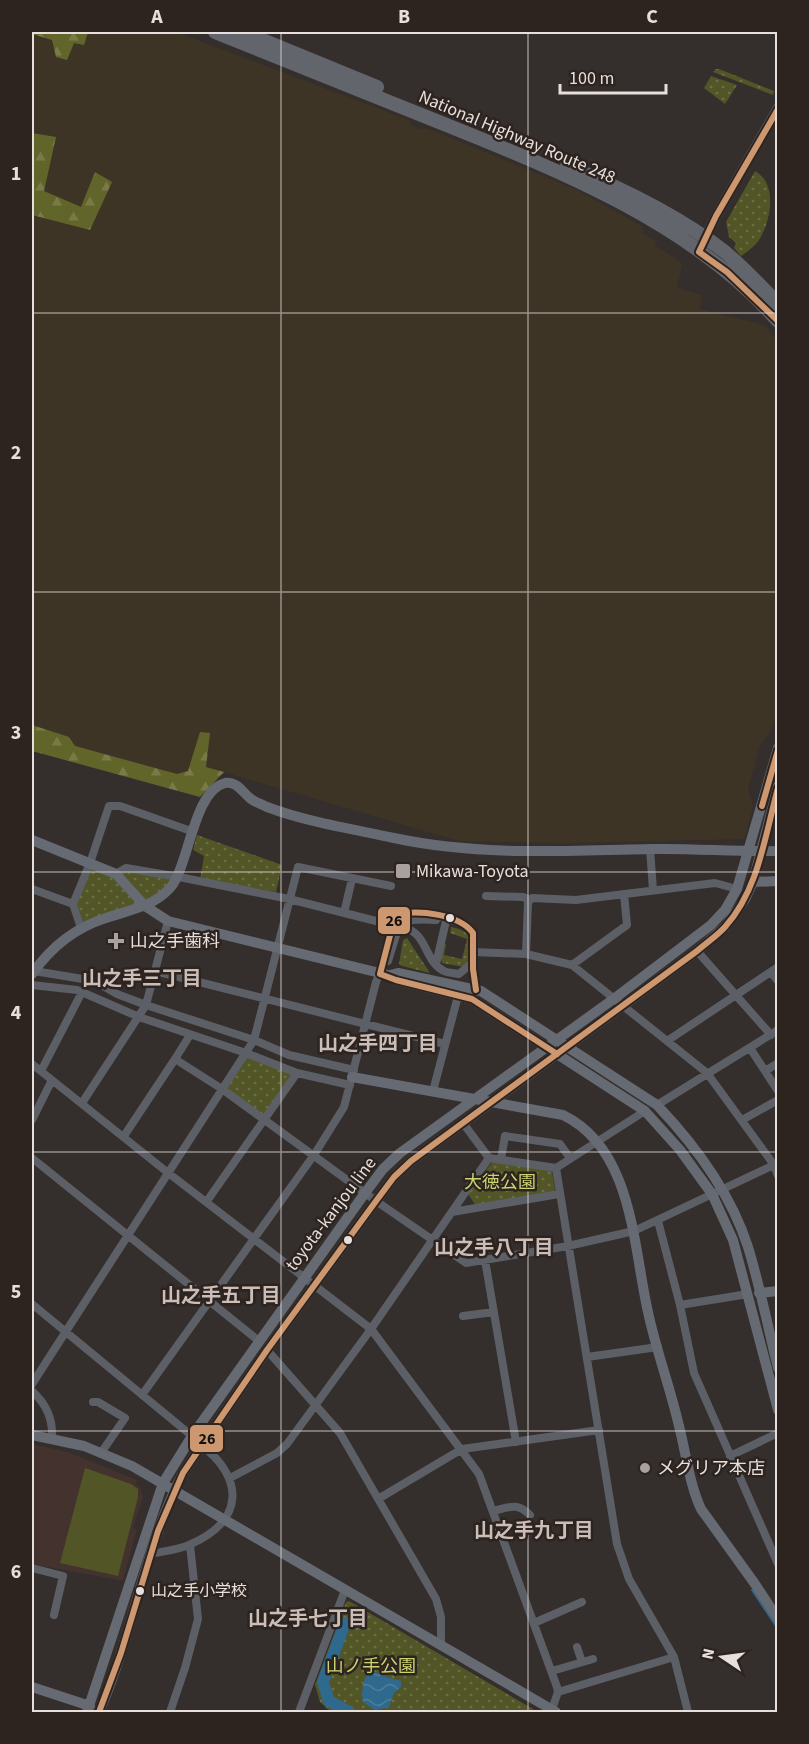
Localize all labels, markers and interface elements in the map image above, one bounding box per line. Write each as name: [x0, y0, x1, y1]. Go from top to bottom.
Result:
text: A: [150, 3, 163, 31]
text: B: [398, 3, 410, 31]
text: C: [646, 3, 658, 31]
scale bar: [560, 57, 666, 95]
text: 100 m: [569, 66, 614, 91]
street label: National Highway Route 248: [415, 84, 619, 190]
text: 1: [11, 160, 21, 188]
text: 2: [11, 439, 21, 467]
text: 3: [11, 719, 21, 747]
place label: Mikawa-Toyota: [416, 859, 529, 884]
marker: Mikawa-Toyota: [394, 862, 412, 880]
line badge: 26: [377, 906, 411, 935]
text: 26: [386, 910, 402, 932]
unlabelled marker: [444, 912, 456, 924]
place label: 山之手歯科: [130, 929, 220, 954]
marker: 山之手歯科: [107, 932, 125, 950]
district label: 山之手三丁目: [82, 965, 202, 993]
text: 4: [11, 999, 22, 1027]
district label: 山之手四丁目: [318, 1030, 438, 1058]
street label: toyota-kanjou line: [280, 1152, 382, 1276]
park label: 大徳公園: [464, 1170, 536, 1195]
unlabelled marker: [342, 1234, 354, 1246]
district label: 山之手八丁目: [434, 1234, 554, 1262]
text: 5: [11, 1278, 21, 1306]
district label: 山之手五丁目: [161, 1282, 281, 1310]
line badge: 26: [189, 1424, 224, 1453]
text: 26: [199, 1428, 215, 1450]
place label: メグリア本店: [657, 1456, 765, 1481]
marker: メグリア本店: [638, 1461, 652, 1475]
district label: 山之手九丁目: [474, 1517, 594, 1545]
text: 6: [11, 1558, 21, 1586]
place label: 山之手小学校: [151, 1580, 247, 1602]
marker: 山之手小学校: [134, 1585, 146, 1597]
district label: 山之手七丁目: [248, 1605, 368, 1633]
north arrow: [692, 1627, 752, 1687]
text: N: [696, 1646, 720, 1662]
park label: 山ノ手公園: [326, 1654, 416, 1679]

